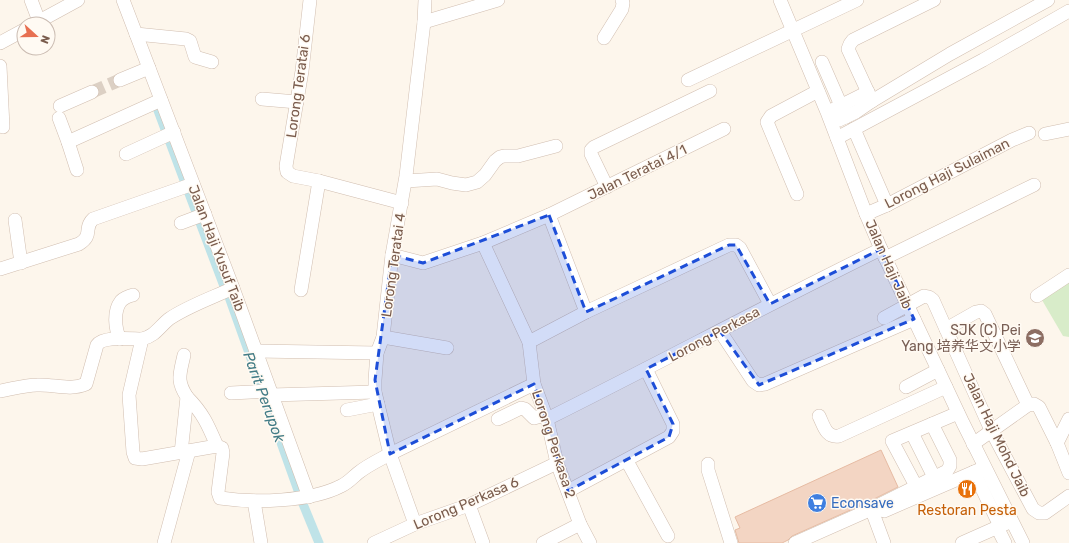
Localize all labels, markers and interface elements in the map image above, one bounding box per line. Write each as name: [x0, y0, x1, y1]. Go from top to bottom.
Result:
north arrow: [16, 16, 56, 56]
text: N: [37, 33, 52, 46]
street label: Lorong Teratai 6: [283, 33, 314, 139]
street label: Lorong Haji Sulaiman: [882, 135, 1012, 212]
street label: Jalan Teratai 4/1: [585, 141, 690, 204]
street label: Jalan Haji Yusuf Taib: [185, 183, 248, 314]
street label: Lorong Teratai 4: [378, 212, 409, 318]
street label: Jalan Haji Jaib: [861, 217, 916, 312]
street label: Lorong Perkasa: [666, 303, 763, 366]
place label: SJK (C) Pei Yang 培养华文小学: [901, 322, 1021, 355]
school or university icon: SJK (C) Pei Yang 培养华文小学: [1024, 327, 1046, 349]
water label: Parit Perupok: [239, 349, 289, 445]
street label: Jalan Haji Mohd Jaib: [959, 371, 1034, 500]
street label: Lorong Perkasa 2: [528, 388, 579, 500]
street label: Lorong Perkasa 6: [411, 474, 521, 533]
restaurant icon: Restoran Pesta: [956, 478, 978, 500]
supermarket icon: Econsave: [806, 492, 828, 514]
place label: Econsave: [831, 495, 894, 512]
place label: Restoran Pesta: [917, 502, 1017, 519]

